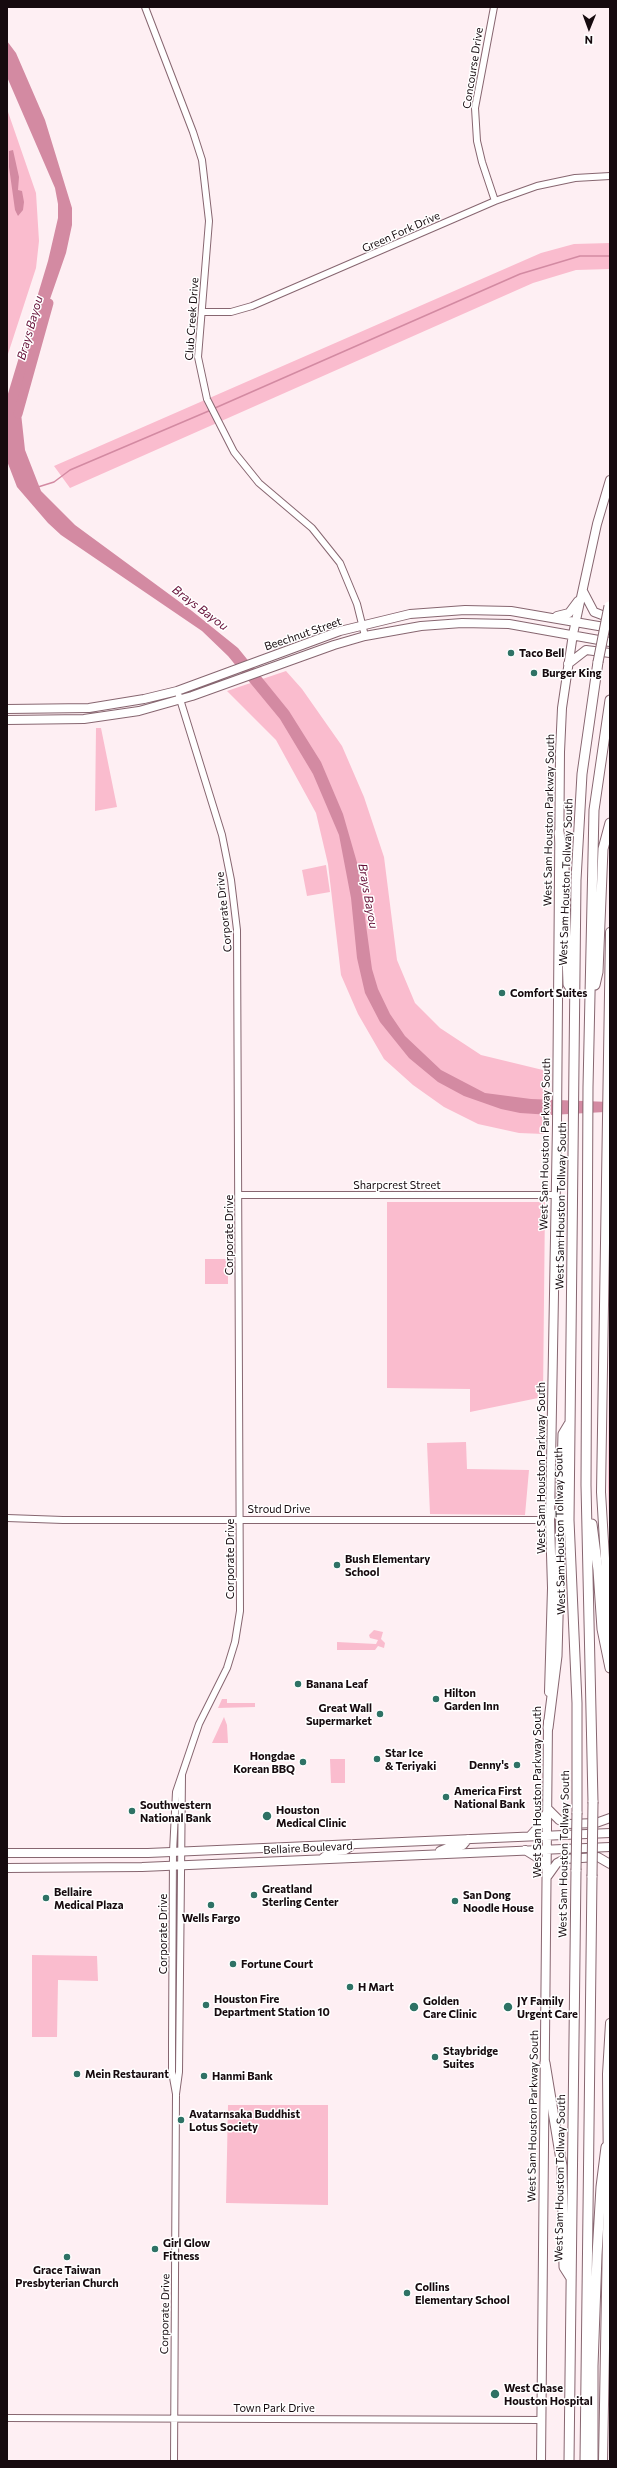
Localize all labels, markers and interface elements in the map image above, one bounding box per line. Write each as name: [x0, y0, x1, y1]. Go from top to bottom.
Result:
north arrow: [569, 8, 609, 48]
street label: Concourse Drive: [460, 26, 486, 110]
text: N: [585, 34, 593, 47]
street label: Green Fork Drive: [360, 209, 442, 255]
street label: Club Creek Drive: [183, 277, 201, 361]
water label: Brays Bayou: [14, 294, 46, 362]
water label: Brays Bayou: [169, 582, 231, 634]
street label: Beechnut Street: [263, 615, 343, 653]
place label: Taco Bell: [519, 646, 564, 660]
marker: Taco Bell: [506, 648, 516, 658]
place label: Burger King: [542, 666, 602, 680]
marker: Burger King: [529, 668, 539, 678]
street label: West Sam Houston Parkway South: [541, 734, 557, 906]
street label: West Sam Houston Tollway South: [556, 798, 576, 966]
water label: Brays Bayou: [355, 862, 381, 930]
street label: Corporate Drive: [213, 871, 235, 953]
place label: Comfort Suites: [510, 986, 587, 1000]
marker: Comfort Suites: [497, 988, 507, 998]
street label: West Sam Houston Parkway South: [537, 1058, 553, 1230]
street label: West Sam Houston Tollway South: [553, 1122, 569, 1290]
street label: Sharpcrest Street: [353, 1178, 441, 1192]
street label: Corporate Drive: [222, 1195, 236, 1275]
street label: West Sam Houston Parkway South: [534, 1382, 548, 1554]
street label: West Sam Houston Tollway South: [552, 1447, 568, 1615]
street label: Stroud Drive: [248, 1502, 310, 1516]
street label: Corporate Drive: [223, 1519, 237, 1599]
place label: Bush Elementary School: [345, 1552, 430, 1578]
marker: Bush Elementary School: [332, 1560, 342, 1570]
place label: Banana Leaf: [306, 1677, 368, 1691]
marker: Banana Leaf: [293, 1679, 303, 1689]
place label: Hilton Garden Inn: [444, 1686, 499, 1712]
marker: Hilton Garden Inn: [431, 1694, 441, 1704]
place label: Great Wall Supermarket: [306, 1701, 372, 1727]
street label: West Sam Houston Parkway South: [530, 1706, 544, 1878]
marker: Great Wall Supermarket: [375, 1709, 385, 1719]
place label: Star Ice & Teriyaki: [385, 1746, 436, 1772]
place label: Hongdae Korean BBQ: [233, 1749, 295, 1775]
marker: Star Ice & Teriyaki: [372, 1754, 382, 1764]
marker: Hongdae Korean BBQ: [298, 1757, 308, 1767]
place label: Denny's: [469, 1758, 509, 1772]
marker: Denny's: [512, 1760, 522, 1770]
street label: West Sam Houston Tollway South: [556, 1770, 572, 1938]
place label: America First National Bank: [454, 1784, 525, 1810]
marker: America First National Bank: [441, 1792, 451, 1802]
place label: Southwestern National Bank: [140, 1798, 211, 1824]
place label: Houston Medical Clinic: [276, 1803, 346, 1829]
marker: Southwestern National Bank: [127, 1806, 137, 1816]
marker: Houston Medical Clinic: [261, 1810, 273, 1822]
street label: Bellaire Boulevard: [263, 1839, 353, 1857]
place label: Greatland Sterling Center: [262, 1882, 339, 1908]
place label: Bellaire Medical Plaza: [54, 1885, 123, 1911]
place label: San Dong Noodle House: [463, 1888, 534, 1914]
marker: Greatland Sterling Center: [249, 1890, 259, 1900]
marker: Bellaire Medical Plaza: [41, 1893, 51, 1903]
street label: Corporate Drive: [156, 1894, 170, 1974]
marker: San Dong Noodle House: [450, 1896, 460, 1906]
marker: Wells Fargo: [206, 1900, 216, 1910]
place label: Wells Fargo: [182, 1911, 240, 1925]
place label: Fortune Court: [241, 1957, 313, 1971]
marker: Fortune Court: [228, 1959, 238, 1969]
place label: H Mart: [358, 1980, 394, 1994]
marker: H Mart: [345, 1982, 355, 1992]
place label: Houston Fire Department Station 10: [214, 1992, 330, 2018]
place label: Golden Care Clinic: [423, 1994, 477, 2020]
place label: JY Family Urgent Care: [517, 1994, 578, 2020]
marker: Houston Fire Department Station 10: [201, 2000, 211, 2010]
marker: Golden Care Clinic: [408, 2001, 420, 2013]
marker: JY Family Urgent Care: [502, 2001, 514, 2013]
street label: West Sam Houston Parkway South: [525, 2030, 541, 2202]
place label: Staybridge Suites: [443, 2044, 498, 2070]
marker: Staybridge Suites: [430, 2052, 440, 2062]
place label: Mein Restaurant: [85, 2067, 169, 2081]
marker: Mein Restaurant: [72, 2069, 82, 2079]
place label: Hanmi Bank: [212, 2069, 273, 2083]
marker: Hanmi Bank: [199, 2071, 209, 2081]
street label: West Sam Houston Tollway South: [552, 2094, 568, 2262]
place label: Avatarnsaka Buddhist Lotus Society: [189, 2107, 300, 2133]
marker: Avatarnsaka Buddhist Lotus Society: [176, 2115, 186, 2125]
place label: Girl Glow Fitness: [163, 2236, 210, 2262]
marker: Girl Glow Fitness: [150, 2244, 160, 2254]
marker: Grace Taiwan Presbyterian Church: [62, 2252, 72, 2262]
place label: Grace Taiwan Presbyterian Church: [15, 2263, 119, 2289]
street label: Corporate Drive: [158, 2274, 172, 2354]
place label: Collins Elementary School: [415, 2280, 510, 2306]
marker: Collins Elementary School: [402, 2288, 412, 2298]
place label: West Chase Houston Hospital: [504, 2381, 593, 2407]
marker: West Chase Houston Hospital: [489, 2388, 501, 2400]
street label: Town Park Drive: [233, 2401, 315, 2415]

